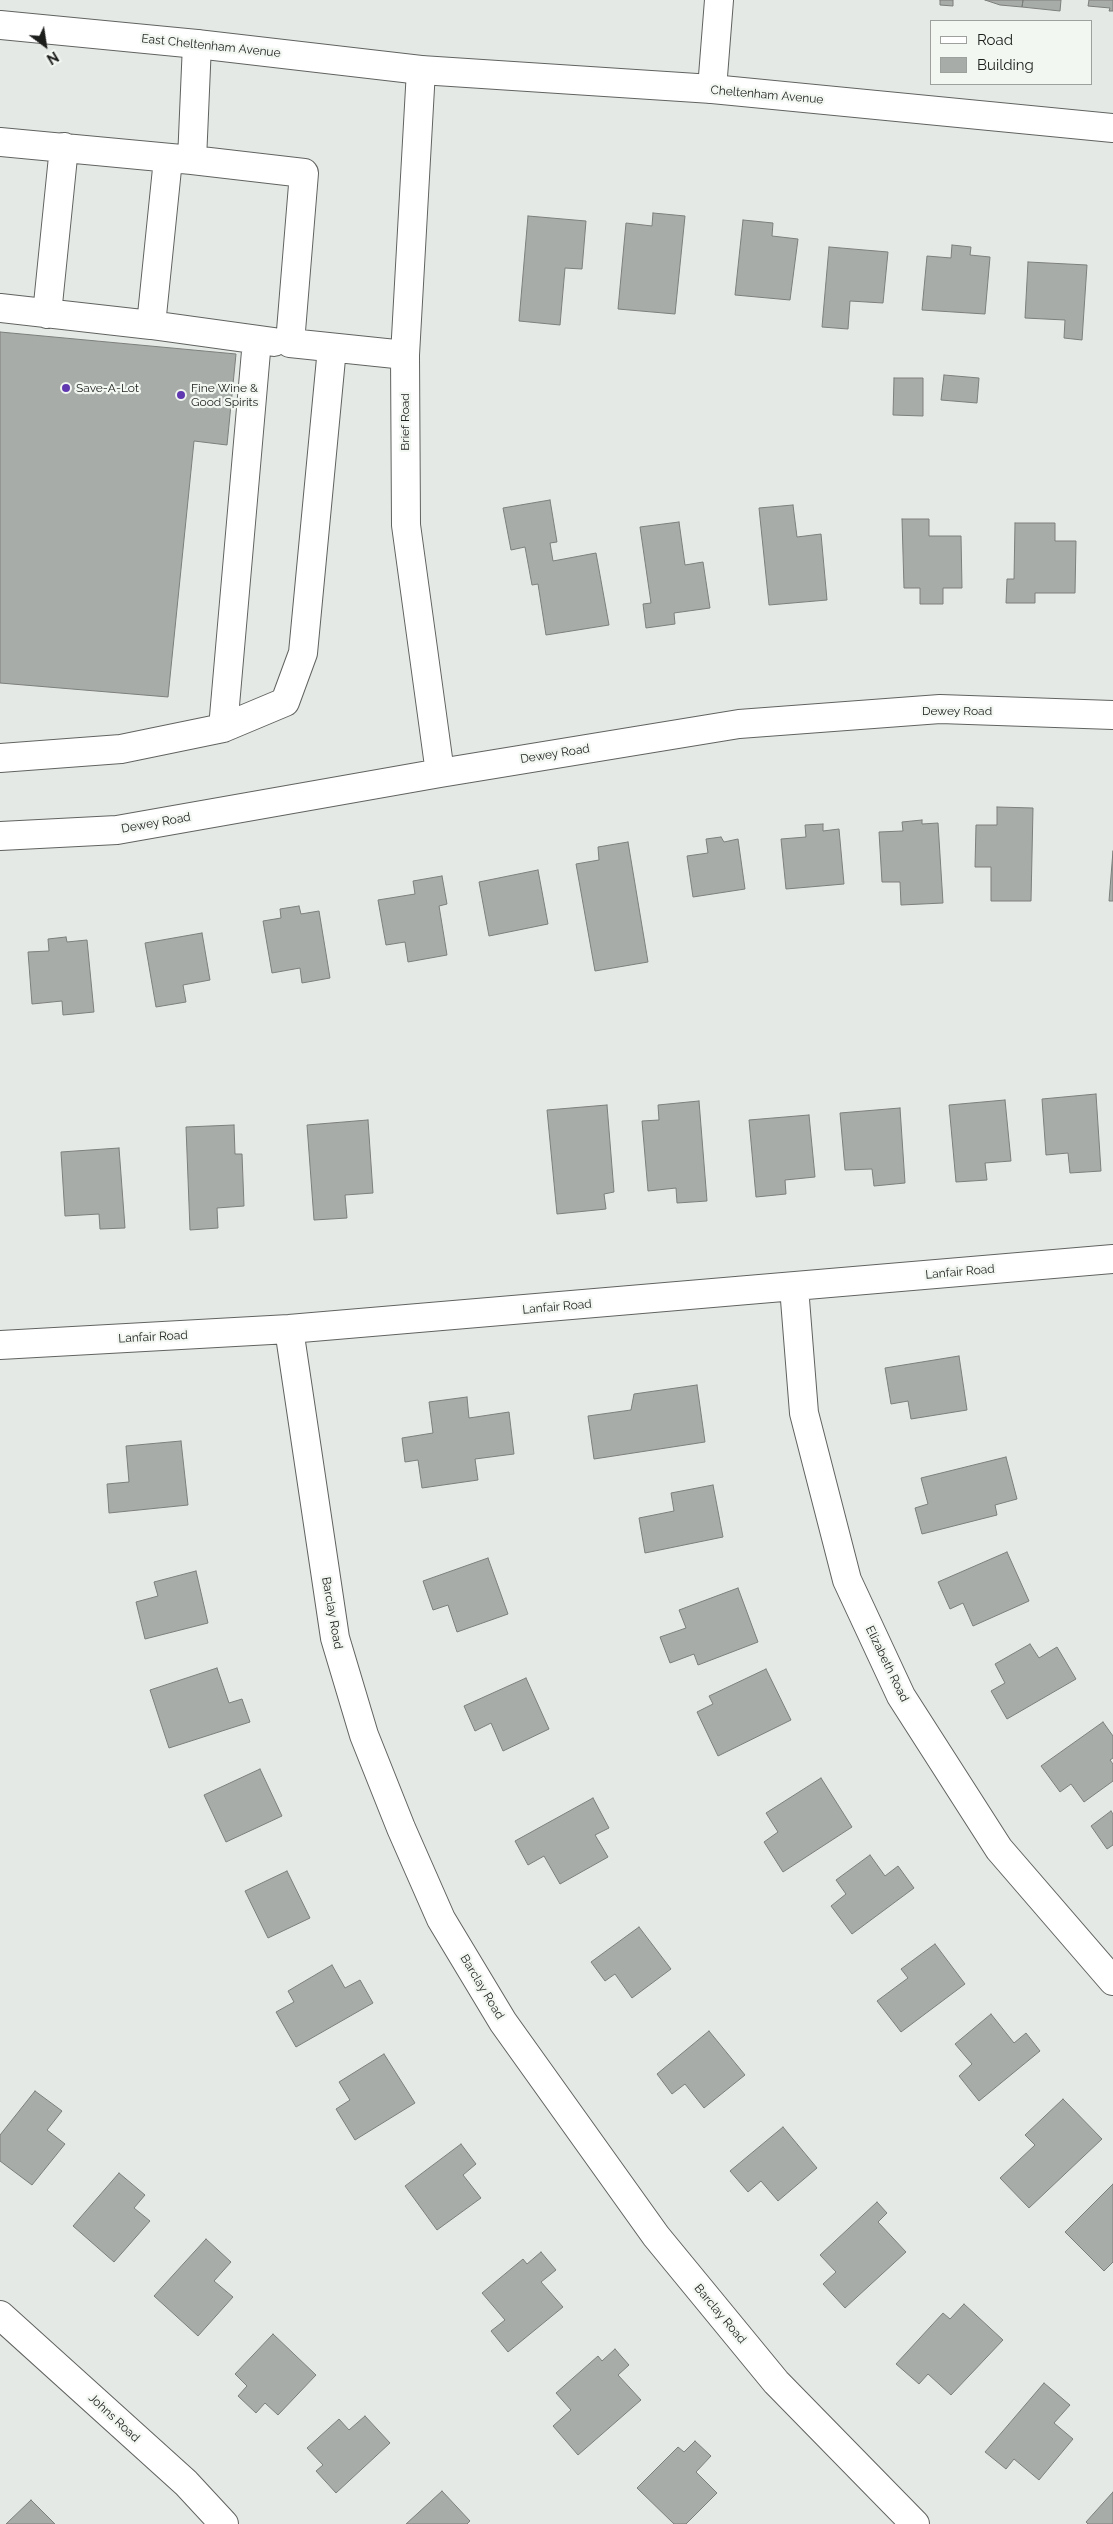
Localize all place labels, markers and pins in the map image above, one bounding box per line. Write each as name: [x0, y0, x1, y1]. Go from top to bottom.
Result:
place label: Save-A-Lot: [76, 381, 139, 395]
place label: Fine Wine & Good Spirits: [191, 381, 258, 409]
marker: Save-A-Lot: [60, 382, 72, 394]
marker: Fine Wine & Good Spirits: [175, 389, 187, 401]

